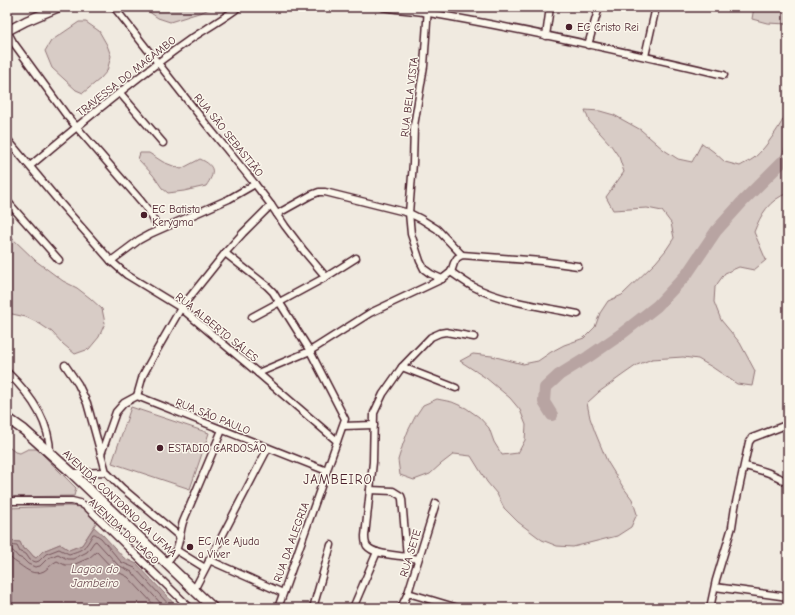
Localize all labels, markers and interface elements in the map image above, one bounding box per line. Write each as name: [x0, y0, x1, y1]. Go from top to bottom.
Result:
place label: EC Cristo Rei: [577, 21, 639, 34]
marker: EC Cristo Rei: [564, 22, 574, 32]
street label: TRAVESSA DO MACAMBO: [74, 34, 179, 119]
street label: RUA BELA VISTA: [398, 56, 421, 138]
street label: RUA SÃO SEBASTIÃO: [191, 91, 267, 179]
place label: EC Batista Kerygma: [152, 203, 200, 229]
marker: EC Batista Kerygma: [139, 210, 149, 220]
street label: RUA ALBERTO SÁLES: [173, 289, 261, 365]
street label: RUA SÃO PAULO: [174, 395, 252, 437]
place label: ESTADIO CARDOSÃO: [168, 441, 266, 455]
marker: ESTADIO CARDOSÃO: [155, 443, 165, 453]
street label: AVENIDA CONTORNO DA UFMA: [60, 447, 180, 560]
district label: JAMBEIRO: [303, 472, 373, 487]
street label: AVENIDA DO LAGO: [86, 495, 162, 567]
street label: RUA DA ALEGRIA: [271, 500, 312, 584]
street label: RUA SETE: [397, 527, 424, 579]
place label: EC Me Ajuda a Viver: [198, 535, 259, 561]
marker: EC Me Ajuda a Viver: [185, 542, 195, 552]
water label: Lagoa do Jambeiro: [70, 562, 119, 590]

